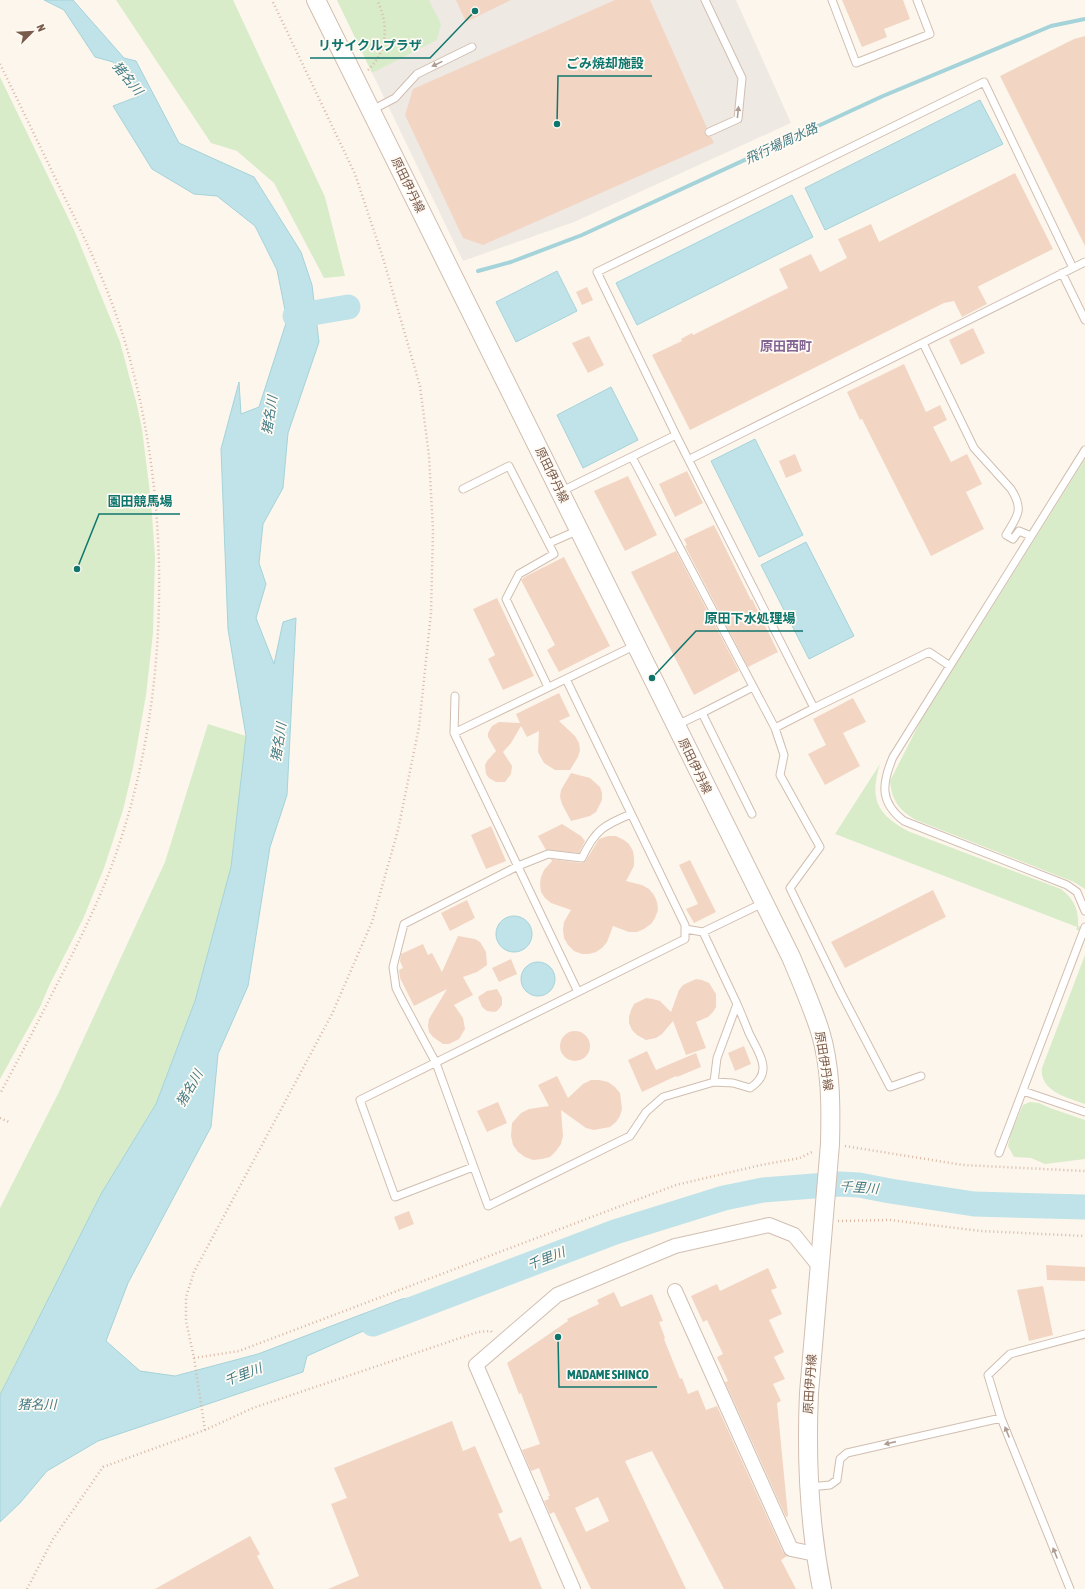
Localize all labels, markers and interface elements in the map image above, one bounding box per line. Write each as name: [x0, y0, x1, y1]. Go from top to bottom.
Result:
north arrow: [12, 12, 52, 52]
text: N: [34, 23, 48, 33]
callout: リサイクルプラザ: [310, 33, 430, 58]
text: リサイクルプラザ: [318, 38, 422, 53]
callout: ごみ焼却施設: [558, 51, 652, 76]
text: ごみ焼却施設: [566, 56, 644, 71]
water label: 猪名川: [109, 59, 147, 100]
one-way arrow: [431, 61, 443, 68]
one-way arrow: [735, 106, 742, 118]
water label: 飛行場周水路: [743, 120, 821, 167]
street label: 原田伊丹線: [389, 155, 427, 215]
district label: 原田西町: [760, 339, 812, 354]
water label: 猪名川: [259, 393, 280, 436]
street label: 原田伊丹線: [533, 445, 571, 505]
callout: 園田競馬場: [99, 489, 180, 514]
text: 園田競馬場: [107, 494, 173, 509]
callout: 原田下水処理場: [696, 606, 803, 631]
text: 原田下水処理場: [704, 611, 796, 626]
water label: 猪名川: [268, 720, 289, 763]
street label: 原田伊丹線: [676, 736, 714, 796]
street label: 原田伊丹線: [812, 1030, 836, 1092]
water label: 猪名川: [173, 1066, 207, 1109]
water label: 千里川: [839, 1179, 881, 1196]
water label: 千里川: [525, 1244, 569, 1272]
street label: 原田伊丹線: [801, 1354, 819, 1414]
water label: 千里川: [222, 1360, 266, 1388]
callout: MADAME SHINCO: [559, 1362, 657, 1387]
text: MADAME SHINCO: [567, 1367, 649, 1382]
water label: 猪名川: [17, 1397, 58, 1412]
one-way arrow: [1004, 1426, 1010, 1438]
one-way arrow: [884, 1440, 896, 1446]
one-way arrow: [1052, 1546, 1058, 1558]

